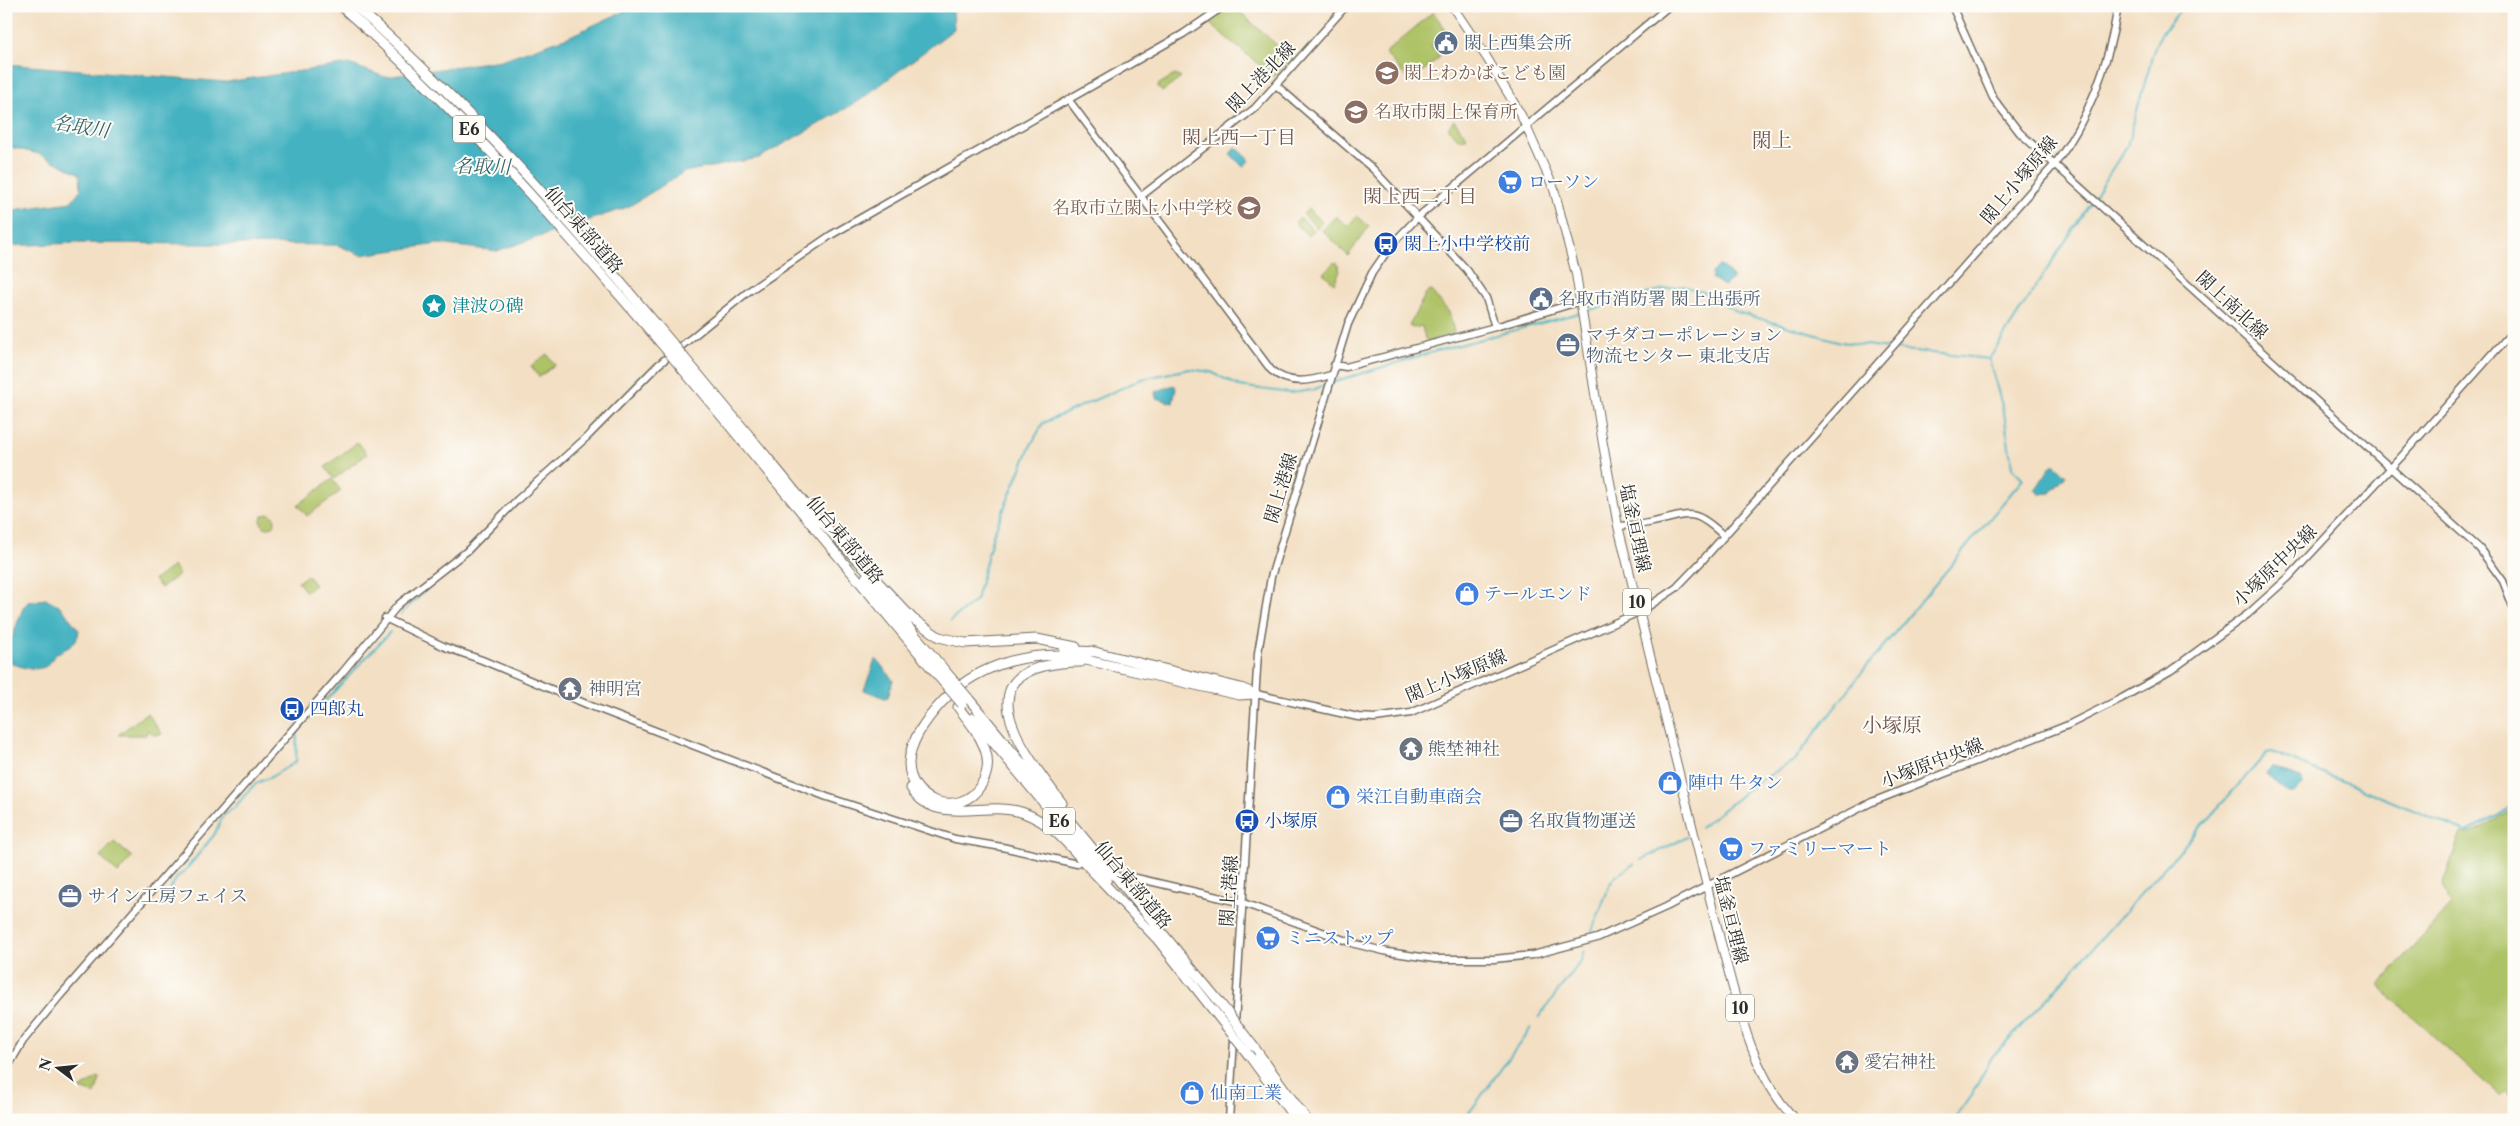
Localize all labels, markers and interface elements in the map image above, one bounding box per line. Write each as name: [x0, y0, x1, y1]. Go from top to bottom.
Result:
public building icon: 閖上西集会所: [1433, 30, 1459, 56]
place label: 閖上西集会所: [1464, 32, 1572, 54]
street label: 閖上港北線: [1222, 37, 1300, 117]
school or university icon: 閖上わかばこども園: [1374, 60, 1400, 86]
place label: 閖上わかばこども園: [1404, 62, 1566, 84]
school or university icon: 名取市閖上保育所: [1343, 99, 1369, 125]
place label: 名取市閖上保育所: [1374, 101, 1518, 123]
water label: 名取川: [51, 111, 113, 143]
road number: E6: [453, 116, 485, 142]
district label: 閖上西一丁目: [1182, 126, 1296, 149]
district label: 閖上: [1752, 128, 1792, 152]
street label: 閖上小塚原線: [1976, 132, 2062, 228]
water label: 名取川: [453, 155, 513, 179]
supermarket icon: ローソン: [1497, 169, 1523, 195]
place label: ローソン: [1528, 171, 1599, 193]
street label: 仙台東部道路: [540, 182, 628, 278]
district label: 閖上西二丁目: [1363, 185, 1477, 208]
school or university icon: 名取市立閖上小中学校: [1236, 195, 1262, 221]
place label: 名取市立閖上小中学校: [1052, 197, 1232, 219]
bus stop icon: 閖上小中学校前: [1373, 231, 1399, 257]
place label: 閖上小中学校前: [1404, 233, 1530, 255]
street label: 閖上南北線: [2192, 266, 2272, 344]
public building icon: 名取市消防署 閖上出張所: [1528, 286, 1554, 312]
place label: 名取市消防署 閖上出張所: [1558, 288, 1761, 310]
place icon: 津波の碑: [421, 293, 447, 319]
place label: 津波の碑: [452, 295, 524, 317]
place label: マチダコーポレーション 物流センター 東北支店: [1586, 324, 1782, 367]
office icon: マチダコーポレーション 物流センター 東北支店: [1555, 332, 1581, 358]
street label: 閖上港線: [1260, 450, 1302, 526]
street label: 塩釜亘理線: [1615, 482, 1655, 574]
street label: 仙台東部道路: [802, 492, 888, 588]
street label: 小塚原中央線: [2229, 521, 2321, 611]
shop icon: テールエンド: [1454, 581, 1480, 607]
place label: テールエンド: [1484, 583, 1592, 605]
road number: 10: [1623, 588, 1651, 616]
street label: 閖上小塚原線: [1402, 645, 1510, 707]
temple icon: 神明宮: [557, 676, 583, 702]
place label: 神明宮: [588, 678, 642, 700]
bus stop icon: 四郎丸: [279, 696, 305, 722]
place label: 四郎丸: [310, 698, 364, 720]
district label: 小塚原: [1862, 713, 1922, 737]
street label: 小塚原中央線: [1878, 733, 1986, 793]
temple icon: 熊埜神社: [1398, 736, 1424, 762]
place label: 熊埜神社: [1428, 738, 1500, 760]
shop icon: 陣中 牛タン: [1657, 770, 1683, 796]
place label: 陣中 牛タン: [1688, 772, 1783, 794]
shop icon: 栄江自動車商会: [1325, 784, 1351, 810]
place label: 栄江自動車商会: [1356, 786, 1482, 808]
road number: E6: [1043, 808, 1075, 834]
bus stop icon: 小塚原: [1234, 808, 1260, 834]
office icon: 名取貨物運送: [1498, 808, 1524, 834]
place label: 小塚原: [1264, 810, 1318, 832]
place label: 名取貨物運送: [1528, 810, 1636, 832]
supermarket icon: ファミリーマート: [1718, 836, 1744, 862]
street label: 仙台東部道路: [1090, 837, 1176, 933]
place label: ファミリーマート: [1748, 838, 1892, 860]
street label: 閖上港線: [1216, 854, 1242, 928]
street label: 塩釜亘理線: [1709, 874, 1753, 966]
office icon: サイン工房フェイス: [57, 883, 83, 909]
place label: サイン工房フェイス: [88, 885, 248, 907]
supermarket icon: ミニストップ: [1255, 925, 1281, 951]
place label: ミニストップ: [1286, 927, 1393, 949]
road number: 10: [1726, 994, 1754, 1021]
north arrow: [32, 1044, 82, 1094]
temple icon: 愛宕神社: [1834, 1049, 1860, 1075]
place label: 愛宕神社: [1864, 1051, 1936, 1073]
text: N: [35, 1056, 56, 1073]
shop icon: 仙南工業: [1179, 1080, 1205, 1106]
place label: 仙南工業: [1210, 1082, 1282, 1104]

